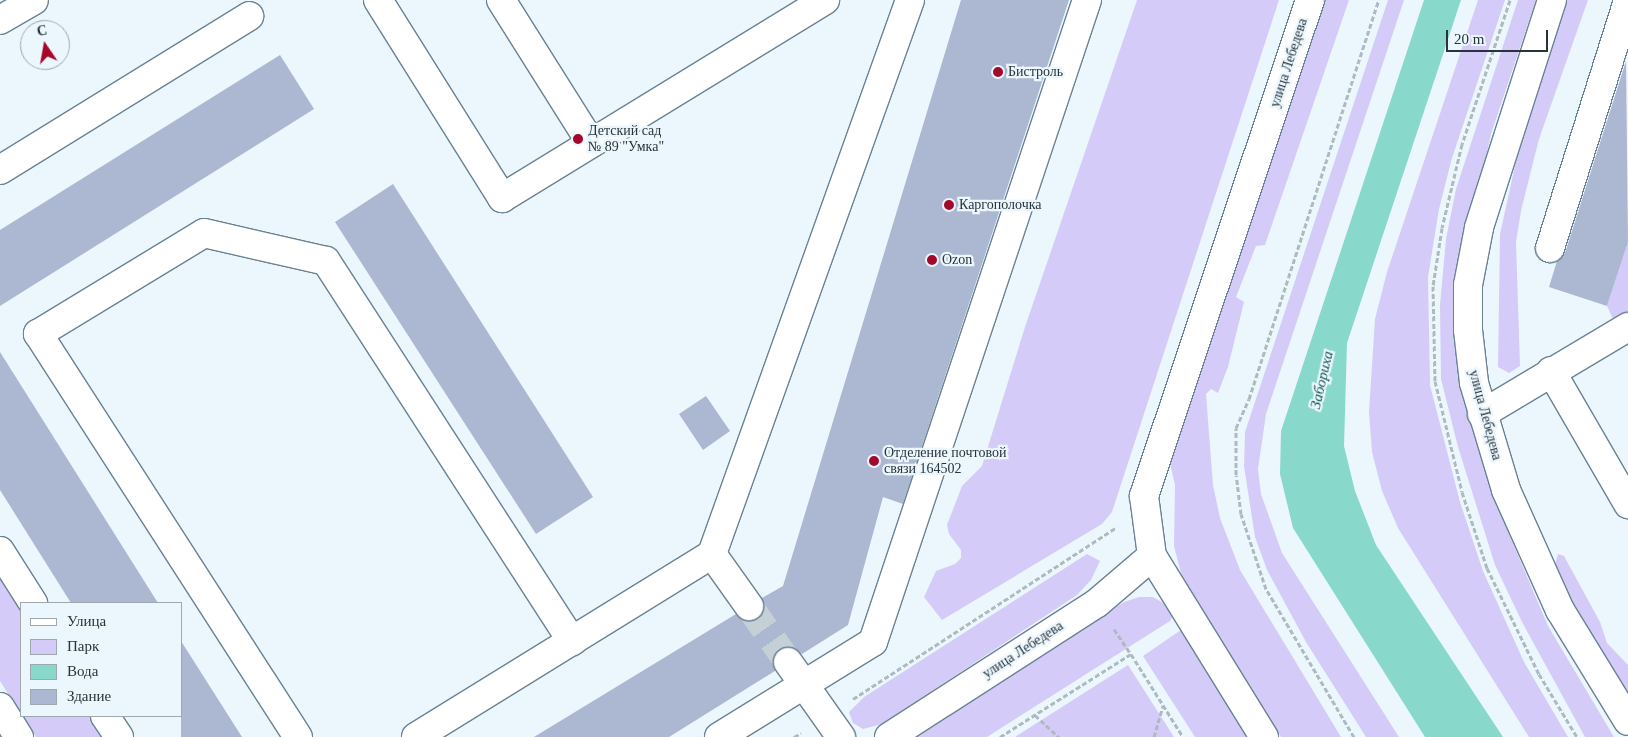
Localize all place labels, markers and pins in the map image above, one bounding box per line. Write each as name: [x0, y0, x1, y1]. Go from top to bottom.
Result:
place label: Бистроль: [1008, 64, 1063, 80]
marker: Бистроль: [992, 66, 1004, 78]
place label: Детский сад № 89 "Умка": [588, 123, 664, 156]
marker: Детский сад № 89 "Умка": [572, 133, 584, 145]
place label: Каргополочка: [959, 197, 1042, 213]
marker: Каргополочка: [943, 199, 955, 211]
place label: Ozon: [942, 252, 972, 268]
marker: Ozon: [926, 254, 938, 266]
place label: Отделение почтовой связи 164502: [884, 445, 1006, 478]
marker: Отделение почтовой связи 164502: [868, 455, 880, 467]

